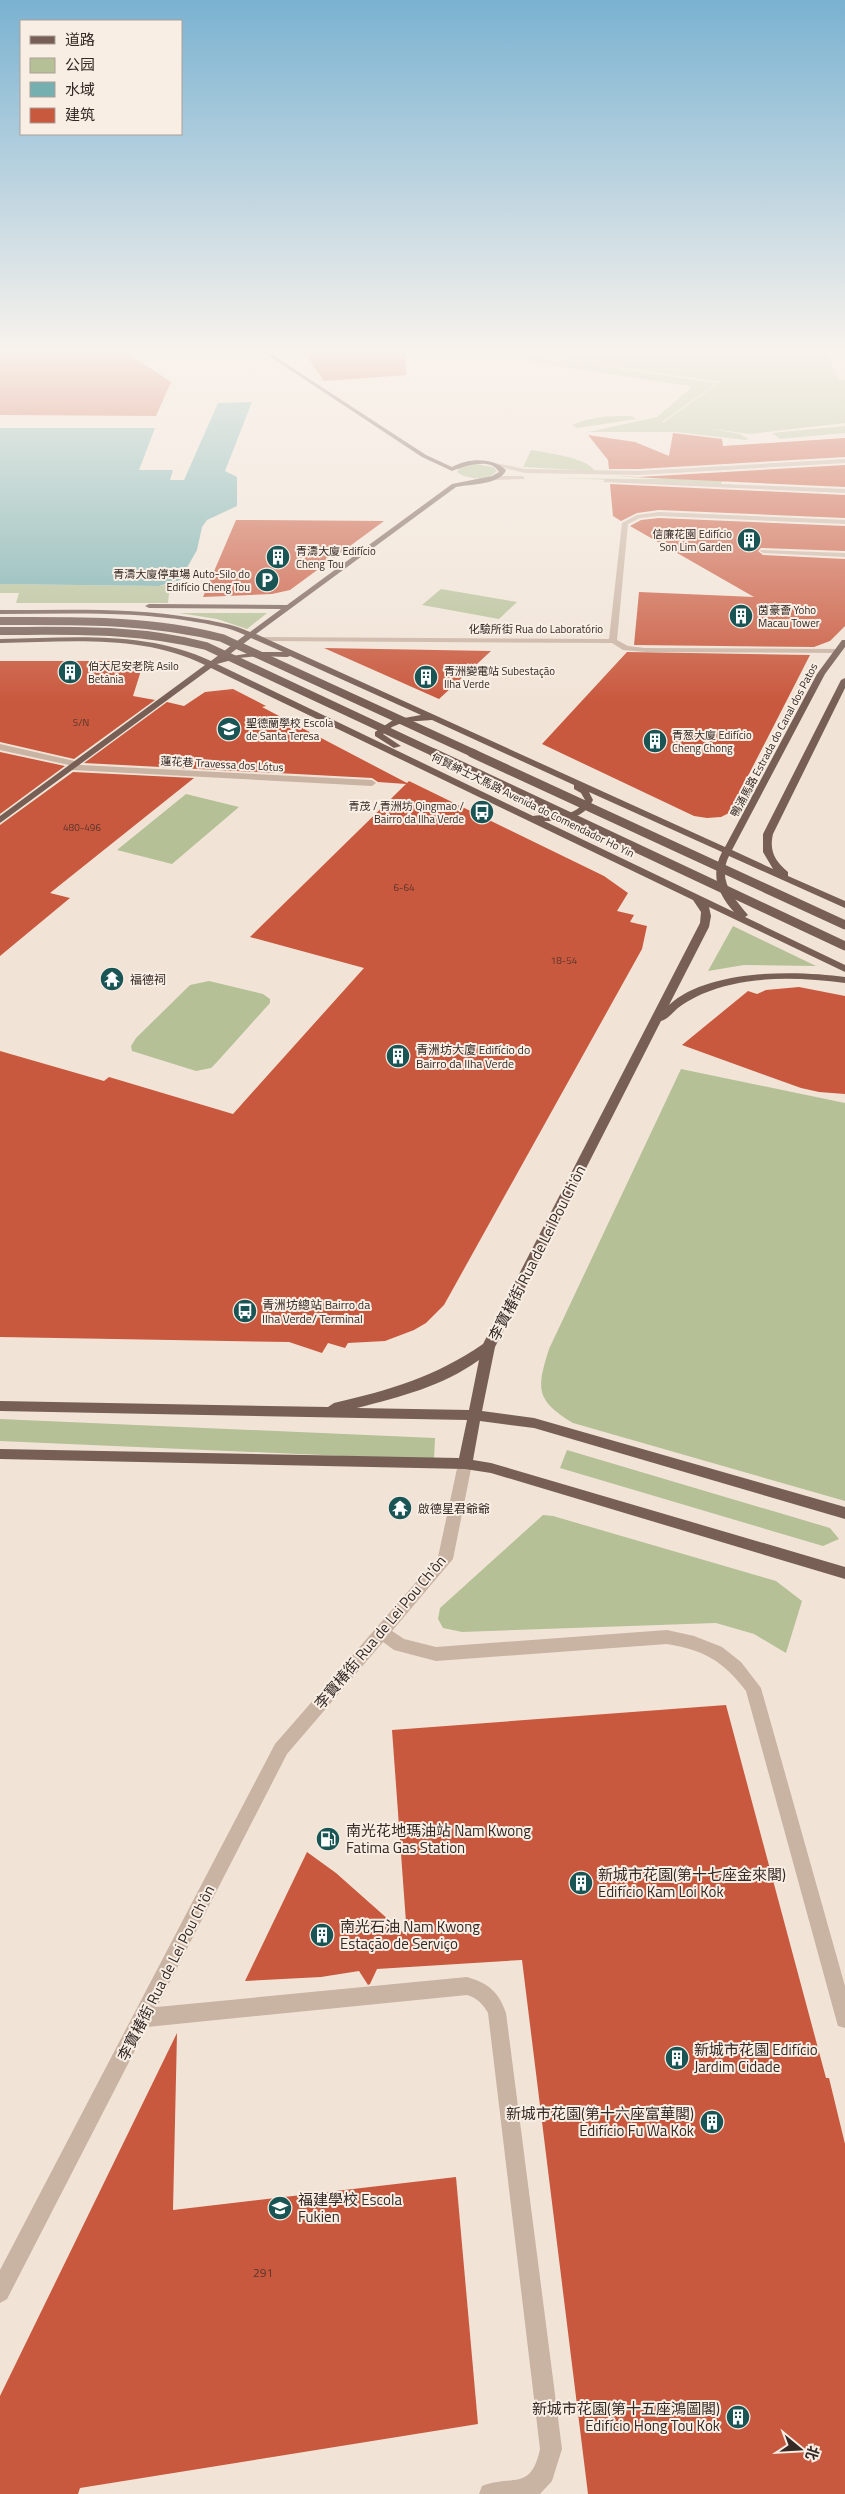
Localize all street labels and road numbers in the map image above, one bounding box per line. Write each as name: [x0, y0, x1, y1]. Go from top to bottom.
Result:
street label: 化驗所街 Rua do Laboratório: [469, 621, 603, 637]
street label: 鴨涌馬路 Estrada do Canal dos Patos: [726, 660, 822, 820]
street label: 何賢紳士大馬路 Avenida do Comendador Ho Yin: [429, 749, 637, 861]
street label: 蓮花巷 Travessa dos Lótus: [160, 753, 284, 775]
street label: 李寶椿街 Rua de Lei Pou Ch'ôn: [483, 1161, 591, 1345]
street label: 李寶椿街 Rua de Lei Pou Ch'ôn: [309, 1550, 451, 1714]
street label: 李寶椿街 Rua de Lei Pou Ch'ôn: [112, 1881, 220, 2065]

